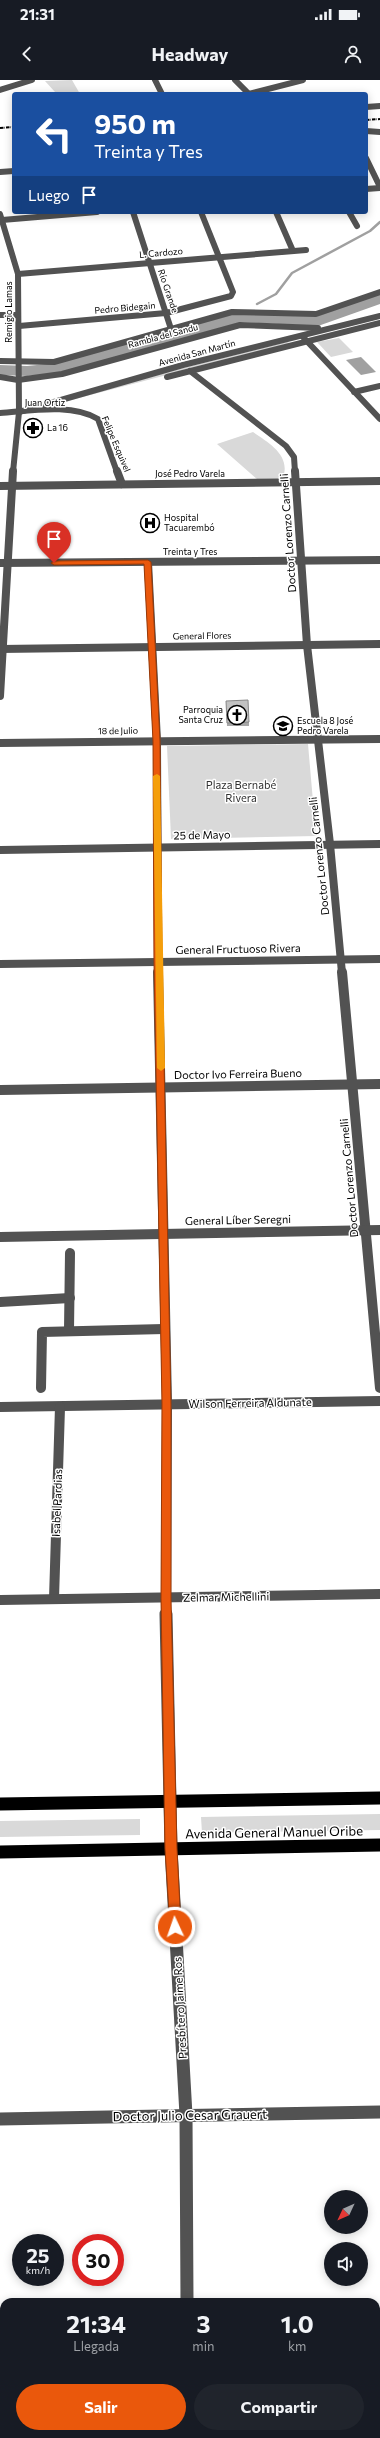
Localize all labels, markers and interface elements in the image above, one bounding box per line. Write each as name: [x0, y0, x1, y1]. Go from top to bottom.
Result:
text: 21:31: [20, 5, 55, 23]
icon: back: [16, 43, 38, 65]
text: Headway: [152, 43, 228, 65]
icon: person: [342, 43, 364, 65]
text: 950 m: [94, 106, 176, 140]
icon: left: [28, 108, 80, 160]
text: Treinta y Tres: [94, 140, 203, 162]
icon: arrive: [78, 184, 100, 206]
text: Luego: [28, 186, 70, 204]
street label: L. Cardozo: [139, 245, 183, 260]
street label: Río Grande: [156, 268, 181, 314]
street label: Remigio Lamas: [3, 281, 14, 343]
street label: Pedro Bidegain: [94, 299, 156, 316]
street label: Rambla del Sandu: [127, 321, 199, 350]
street label: Avenida San Martín: [157, 337, 236, 368]
street label: Juan Ortiz: [25, 397, 66, 408]
street label: Felipe Esquivel: [100, 414, 133, 473]
pharmacy icon: La 16: [22, 417, 44, 439]
place label: La 16: [47, 422, 68, 433]
street label: José Pedro Varela: [155, 468, 225, 479]
street label: Doctor Lorenzo Carnelli: [277, 473, 298, 593]
hospital icon: Hospital Tacuarembó: [139, 512, 161, 534]
place label: Hospital Tacuarembó: [164, 512, 215, 533]
pin: [37, 522, 71, 563]
icon: arrive: [43, 528, 65, 550]
street label: Treinta y Tres: [163, 546, 217, 557]
street label: General Flores: [173, 629, 231, 642]
place label: Parroquia Santa Cruz: [178, 704, 224, 725]
church icon: Parroquia Santa Cruz: [226, 704, 248, 726]
school or university icon: Escuela 8 José Pedro Varela: [272, 715, 294, 737]
place label: Escuela 8 José Pedro Varela: [297, 715, 354, 736]
street label: 18 de Julio: [98, 725, 138, 736]
park label: Plaza Bernabé Rivera: [206, 778, 276, 804]
street label: Doctor Lorenzo Carnelli: [306, 796, 331, 916]
street label: 25 de Mayo: [173, 827, 231, 841]
street label: General Fructuoso Rivera: [175, 941, 301, 956]
street label: Doctor Ivo Ferreira Bueno: [174, 1066, 303, 1081]
street label: Doctor Lorenzo Carnelli: [337, 1118, 360, 1238]
street label: General Líber Seregni: [185, 1212, 291, 1227]
street label: Wilson Ferreira Aldunate: [188, 1395, 312, 1410]
street label: Isabel Pardias: [49, 1469, 64, 1537]
street label: Zelmar Michellini: [183, 1589, 269, 1604]
street label: Avenida General Manuel Oribe: [185, 1822, 363, 1842]
position arrow: [154, 1906, 196, 1948]
street label: Presbítero Jaime Ros: [170, 1957, 190, 2059]
street label: Doctor Julio Cesar Grauert: [113, 2106, 267, 2124]
north arrow: [324, 2190, 368, 2234]
map controls: [324, 2190, 368, 2286]
speed limit sign: 30: [72, 2234, 124, 2286]
button: sound: [324, 2242, 368, 2286]
text: 25: [26, 2243, 50, 2267]
text: km/h: [26, 2264, 50, 2276]
text: 21:34: [66, 2309, 126, 2338]
text: 3: [196, 2309, 210, 2338]
text: 1.0: [281, 2309, 314, 2338]
text: Llegada: [73, 2338, 119, 2354]
text: min: [192, 2338, 214, 2354]
text: km: [288, 2338, 306, 2354]
button: Salir: [16, 2384, 186, 2430]
button: Compartir: [194, 2384, 364, 2430]

